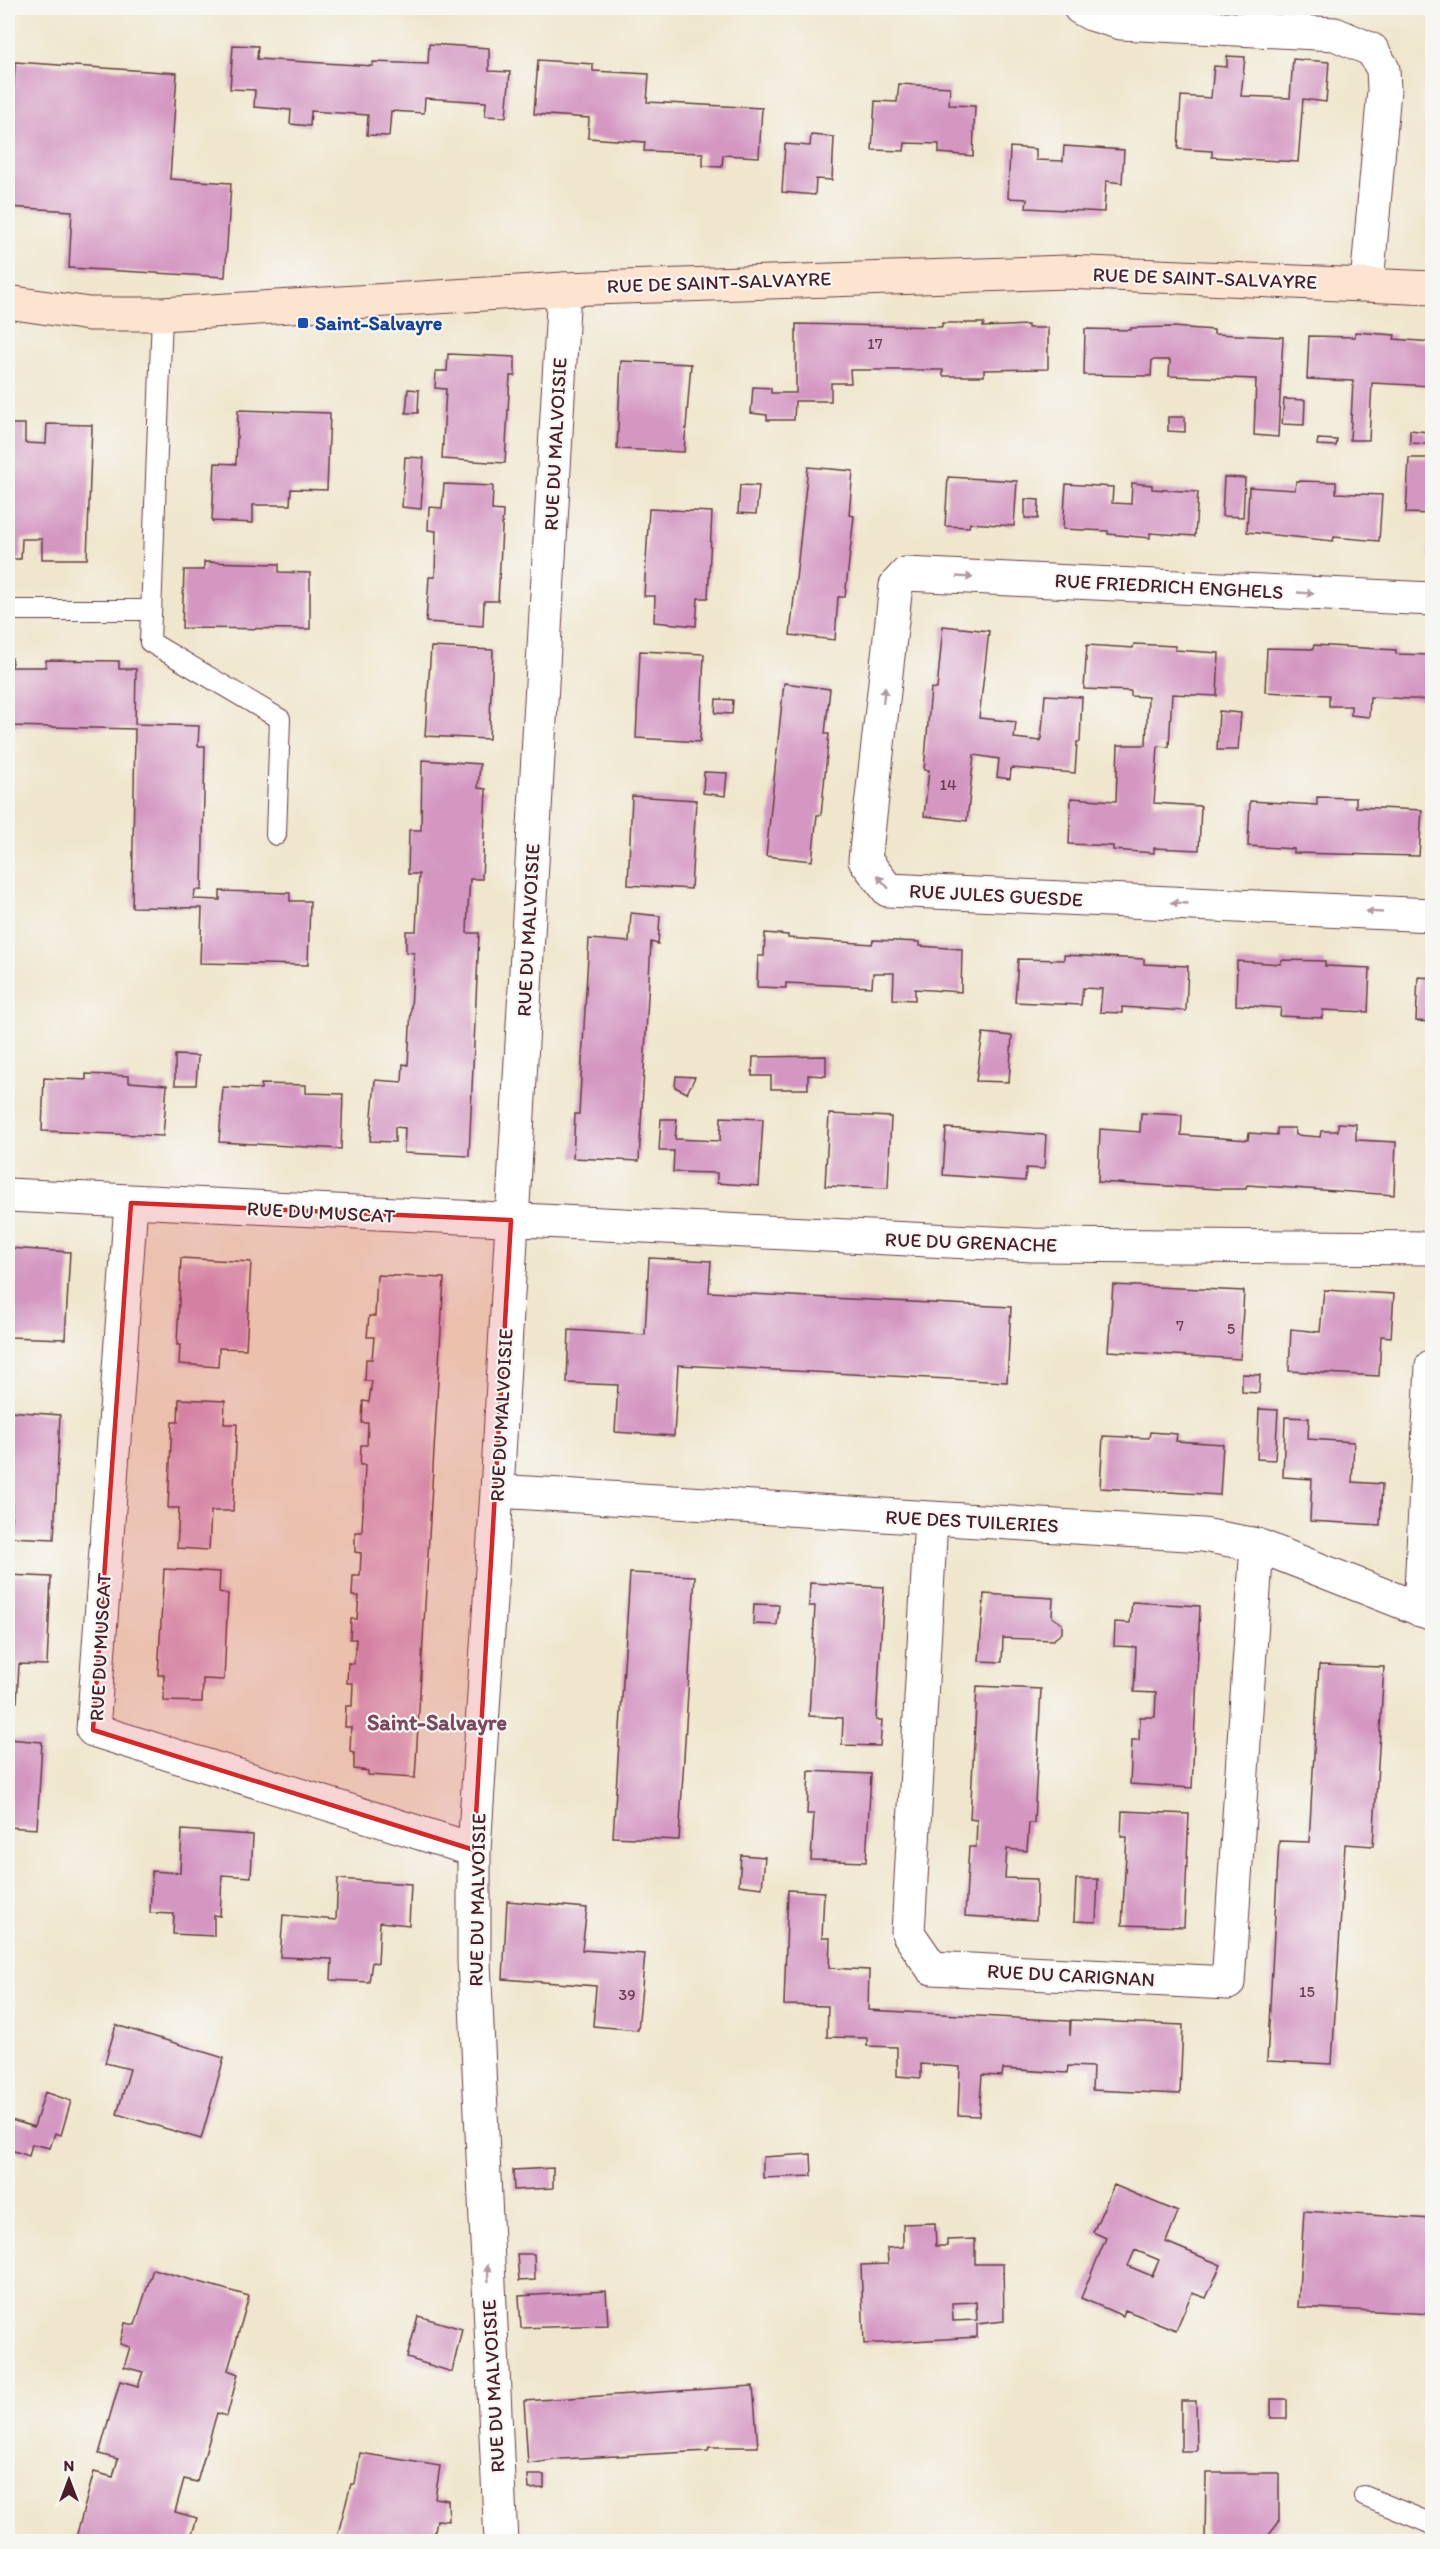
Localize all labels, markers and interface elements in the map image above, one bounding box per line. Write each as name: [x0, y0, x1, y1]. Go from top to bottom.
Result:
street label: RUE DE SAINT-SALVAYRE: [1092, 262, 1318, 294]
street label: RUE DE SAINT-SALVAYRE: [606, 266, 832, 298]
place label: Saint-Salvayre: [315, 311, 443, 336]
marker: Saint-Salvayre: [296, 316, 310, 330]
house number: 17: [867, 334, 883, 353]
street label: RUE DU MALVOISIE: [538, 357, 572, 531]
street label: RUE FRIEDRICH ENGHELS: [1054, 568, 1284, 604]
one-way arrow: [955, 572, 974, 581]
one-way arrow: [1297, 588, 1316, 597]
one-way arrow: [879, 685, 889, 704]
house number: 14: [939, 775, 957, 794]
street label: RUE DU MALVOISIE: [511, 843, 545, 1017]
one-way arrow: [877, 875, 890, 890]
street label: RUE JULES GUESDE: [908, 878, 1084, 912]
one-way arrow: [1170, 898, 1189, 908]
one-way arrow: [1365, 907, 1384, 917]
street label: RUE DU MUSCAT: [246, 1196, 396, 1228]
street label: RUE DU GRENACHE: [884, 1227, 1058, 1257]
house number: 7: [1176, 1316, 1184, 1335]
house number: 5: [1227, 1319, 1235, 1338]
street label: RUE DU MALVOISIE: [484, 1328, 518, 1502]
street label: RUE DES TUILERIES: [885, 1504, 1059, 1538]
street label: RUE DU MUSCAT: [84, 1572, 116, 1722]
district label: Saint-Salvayre: [367, 1709, 507, 1736]
street label: RUE DU MALVOISIE: [463, 1813, 491, 1987]
street label: RUE DU CARIGNAN: [986, 1959, 1156, 1991]
house number: 15: [1299, 1982, 1315, 2001]
house number: 39: [618, 1985, 636, 2004]
one-way arrow: [483, 2264, 492, 2283]
street label: RUE DU MALVOISIE: [476, 2299, 510, 2473]
north arrow: [39, 2450, 99, 2510]
text: N: [64, 2456, 74, 2475]

